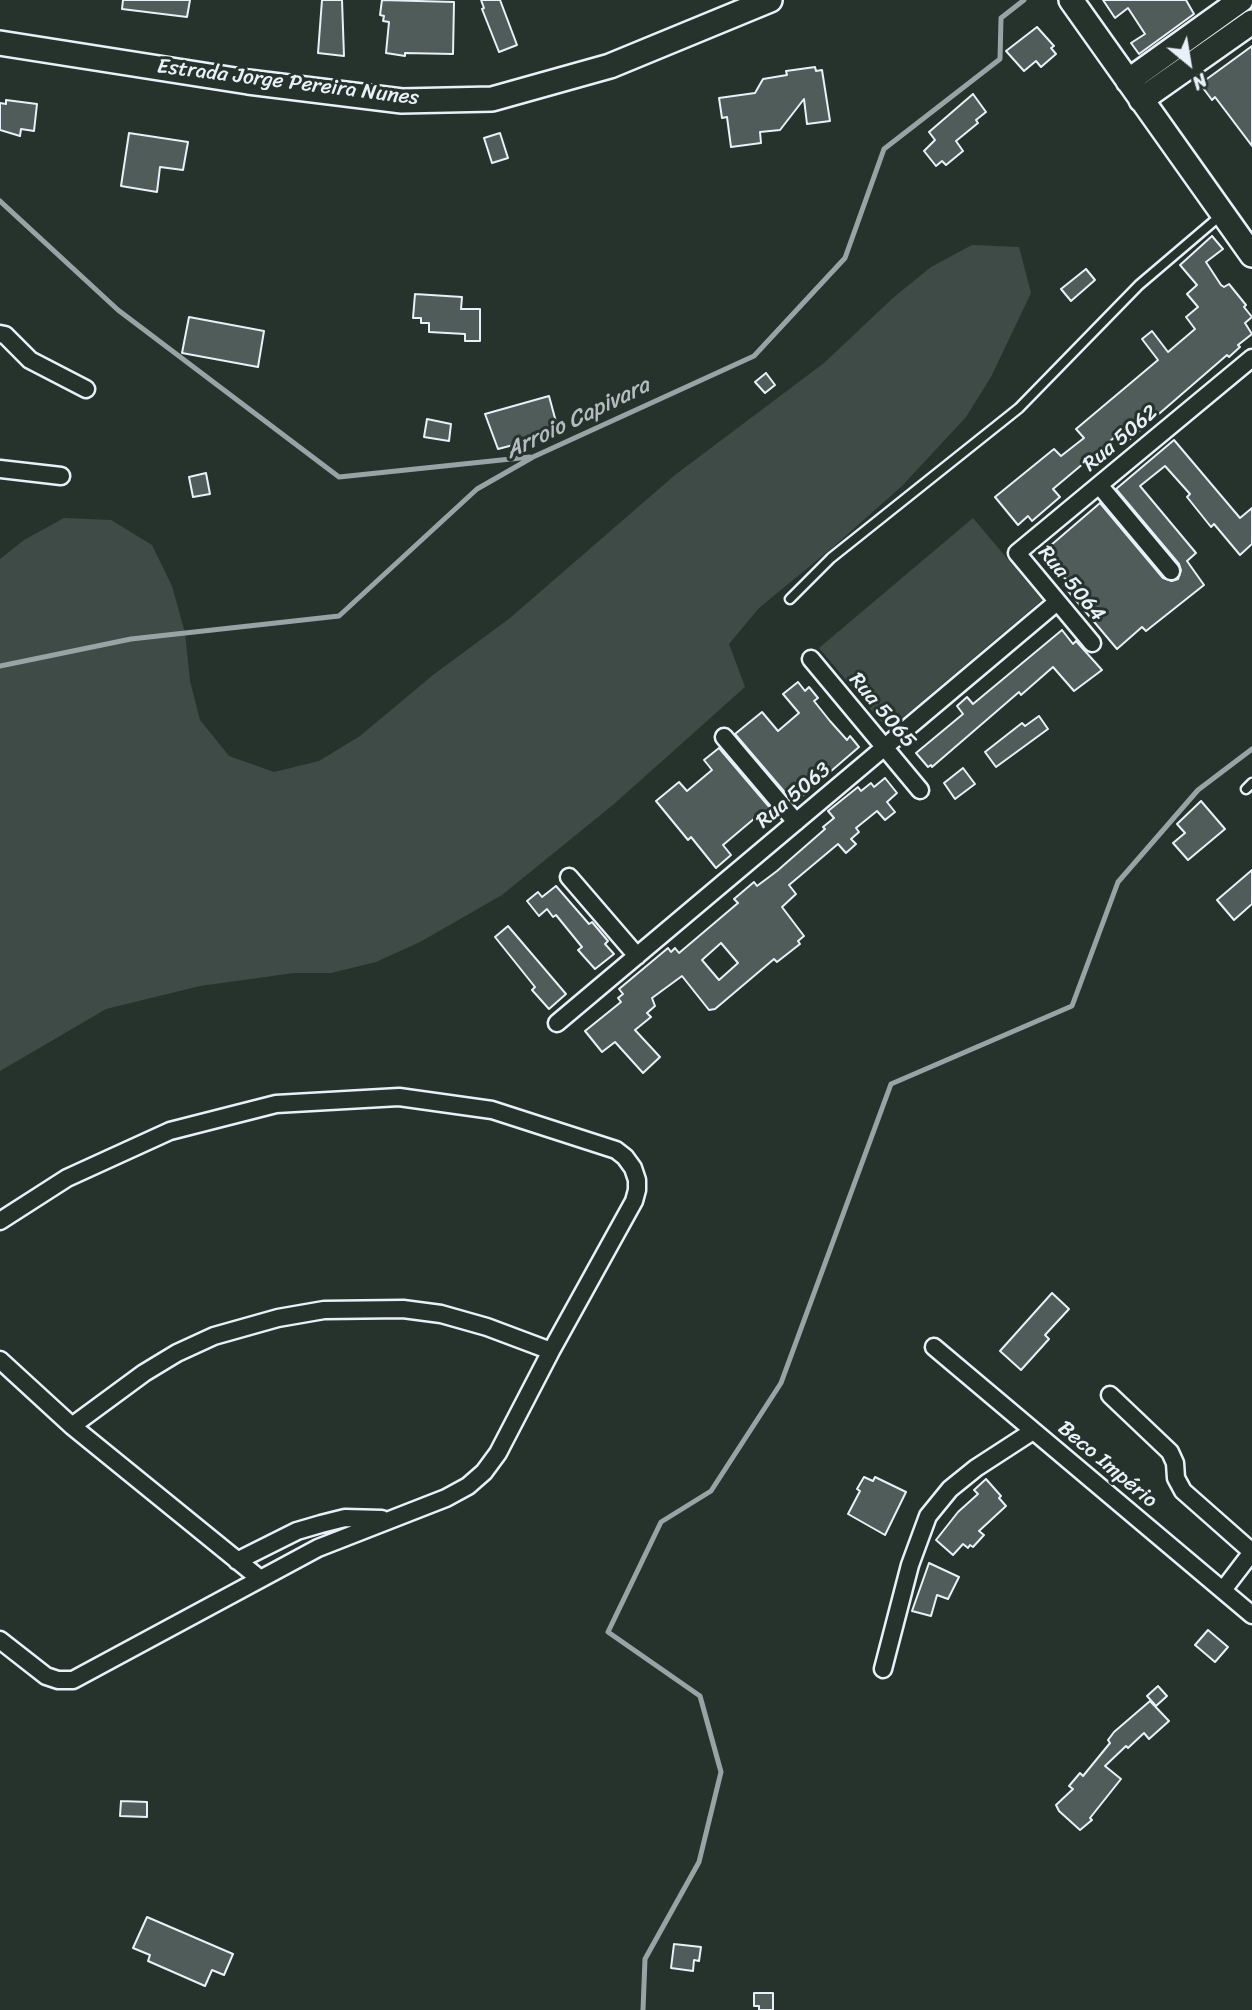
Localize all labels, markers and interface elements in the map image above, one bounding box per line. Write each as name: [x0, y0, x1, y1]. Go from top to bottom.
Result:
north arrow: [1154, 28, 1224, 98]
street label: Estrada Jorge Pereira Nunes: [156, 54, 420, 112]
text: N: [1186, 64, 1214, 99]
water label: Arroio Capivara: [501, 372, 655, 466]
street label: Rua 5062: [1078, 400, 1164, 478]
street label: Rua 5064: [1032, 541, 1110, 627]
street label: Rua 5065: [843, 668, 921, 754]
street label: Rua 5063: [752, 758, 836, 834]
street label: Beco Império: [1052, 1416, 1162, 1514]

